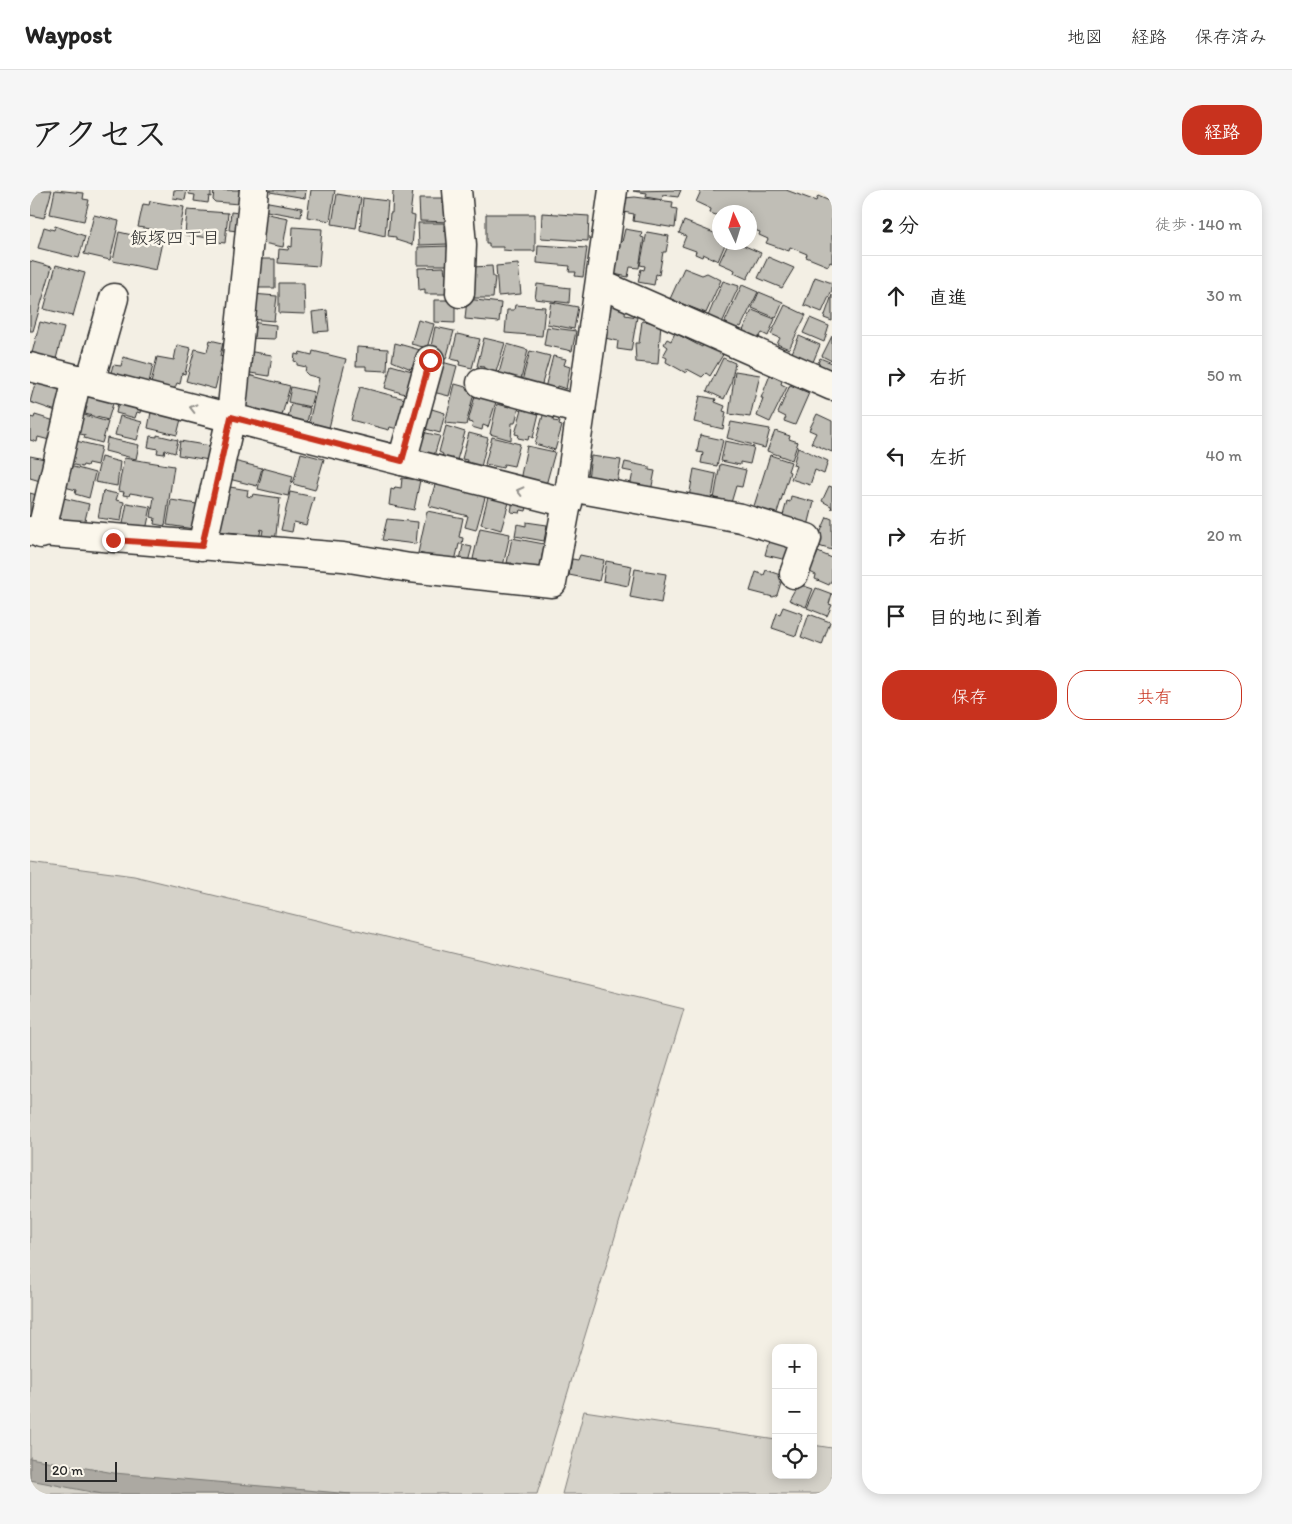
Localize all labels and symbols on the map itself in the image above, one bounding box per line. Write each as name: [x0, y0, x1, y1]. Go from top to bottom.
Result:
north arrow: [712, 205, 757, 250]
district label: 飯塚四丁目: [130, 227, 220, 249]
route start: [419, 349, 442, 372]
one-way arrow: [189, 403, 198, 414]
one-way arrow: [516, 486, 525, 497]
route end: [102, 529, 125, 552]
scale bar: [45, 1459, 118, 1482]

